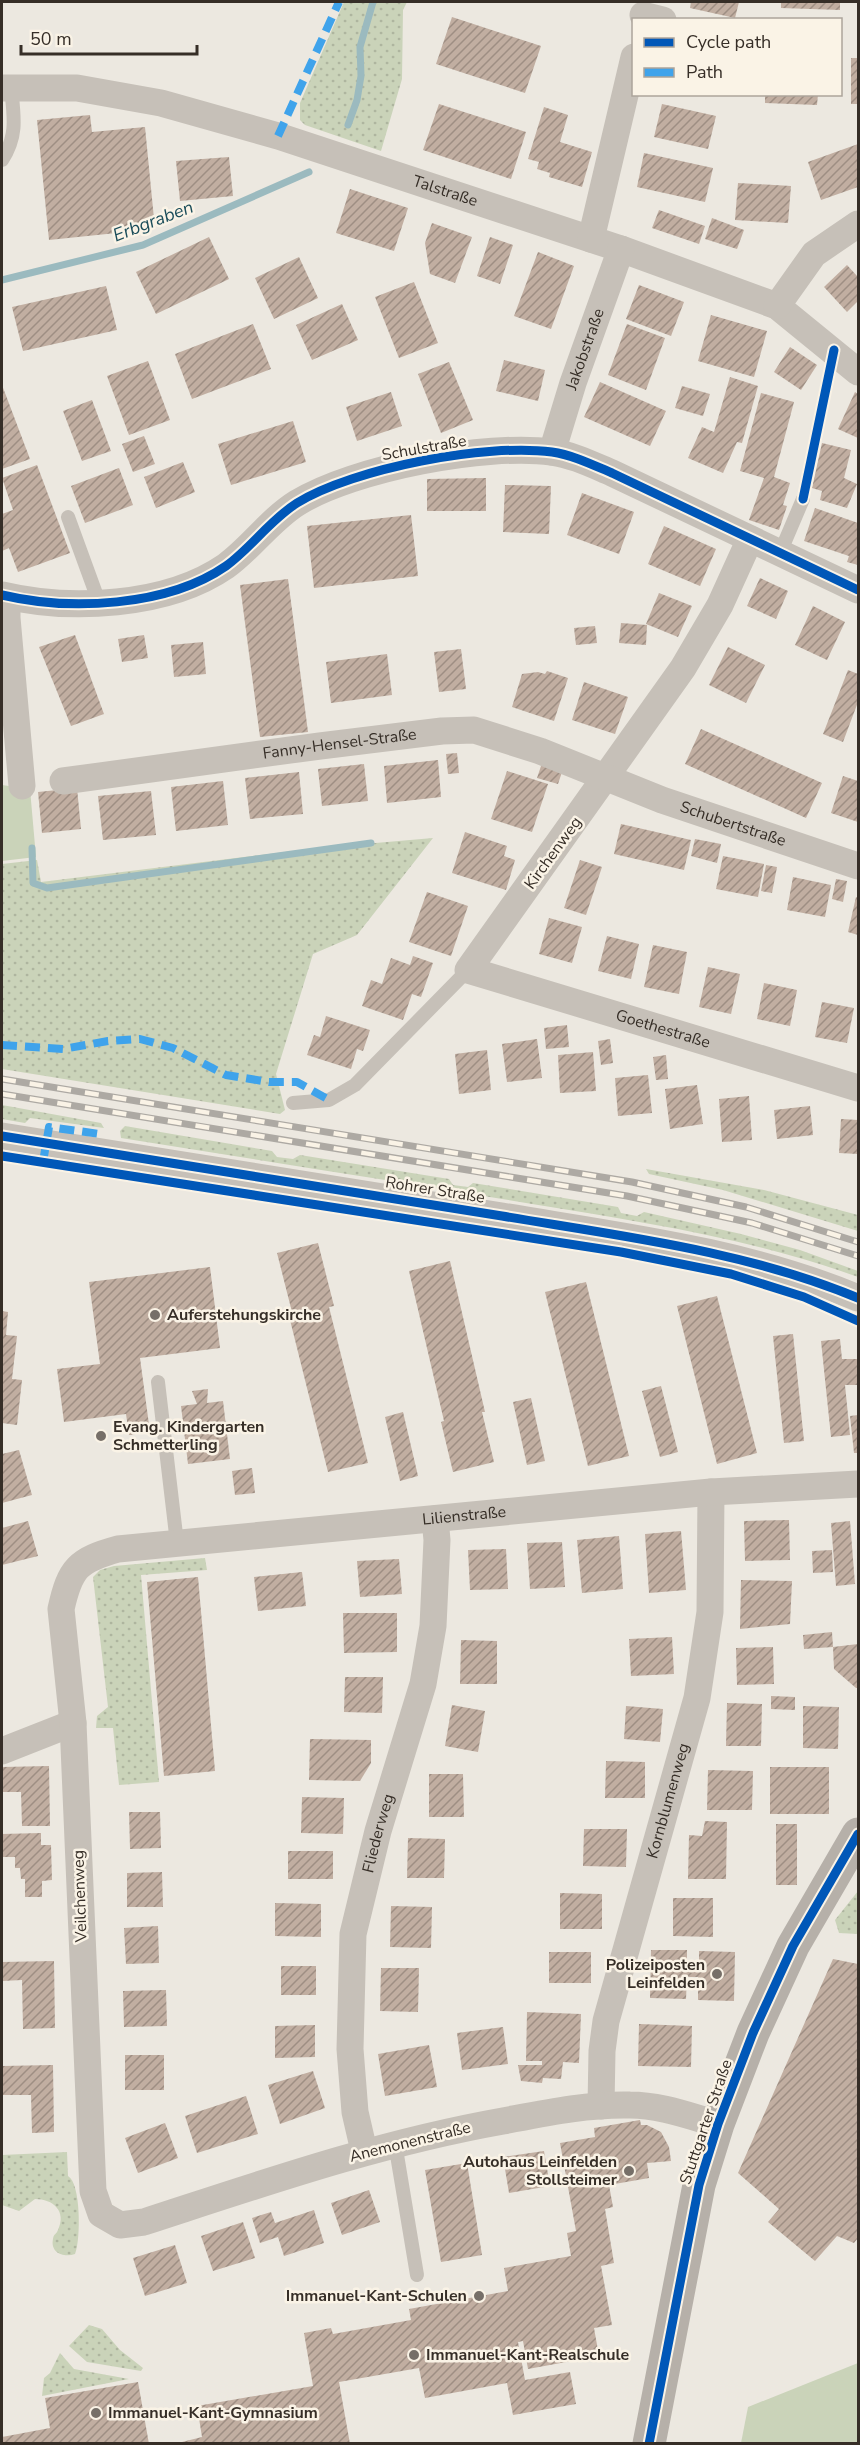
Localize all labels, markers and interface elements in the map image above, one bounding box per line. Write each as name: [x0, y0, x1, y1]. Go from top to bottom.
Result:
scale bar: [21, 18, 196, 56]
legend: [632, 18, 842, 96]
text: 50 m: [30, 27, 72, 51]
text: Cycle path: [686, 30, 771, 54]
text: Path: [686, 60, 723, 84]
street label: Talstraße: [410, 170, 481, 212]
water label: Erbgraben: [109, 195, 197, 247]
street label: Jakobstraße: [560, 305, 610, 394]
street label: Schulstraße: [380, 430, 468, 466]
street label: Fanny-Hensel-Straße: [261, 723, 418, 765]
street label: Schubertstraße: [677, 796, 789, 852]
street label: Kirchenweg: [519, 812, 587, 894]
street label: Goethestraße: [613, 1004, 713, 1054]
street label: Rohrer Straße: [384, 1171, 486, 1209]
place label: Auferstehungskirche: [167, 1304, 321, 1326]
marker: Auferstehungskirche: [148, 1308, 162, 1322]
place label: Evang. Kindergarten Schmetterling: [113, 1416, 264, 1456]
marker: Evang. Kindergarten Schmetterling: [94, 1429, 108, 1443]
street label: Lilienstraße: [421, 1501, 507, 1531]
street label: Kornblumenweg: [641, 1741, 695, 1861]
street label: Fliederweg: [357, 1791, 400, 1875]
street label: Veilchenweg: [67, 1850, 93, 1943]
place label: Polizeiposten Leinfelden: [606, 1954, 705, 1994]
marker: Polizeiposten Leinfelden: [710, 1967, 724, 1981]
street label: Stuttgarter Straße: [674, 2056, 738, 2188]
street label: Anemonenstraße: [347, 2116, 473, 2168]
place label: Autohaus Leinfelden Stollsteimer: [463, 2151, 618, 2191]
marker: Autohaus Leinfelden Stollsteimer: [622, 2164, 636, 2178]
place label: Immanuel-Kant-Schulen: [286, 2285, 467, 2307]
marker: Immanuel-Kant-Schulen: [472, 2289, 486, 2303]
place label: Immanuel-Kant-Realschule: [426, 2344, 630, 2366]
marker: Immanuel-Kant-Realschule: [407, 2348, 421, 2362]
place label: Immanuel-Kant-Gymnasium: [108, 2402, 318, 2424]
marker: Immanuel-Kant-Gymnasium: [89, 2406, 103, 2420]

